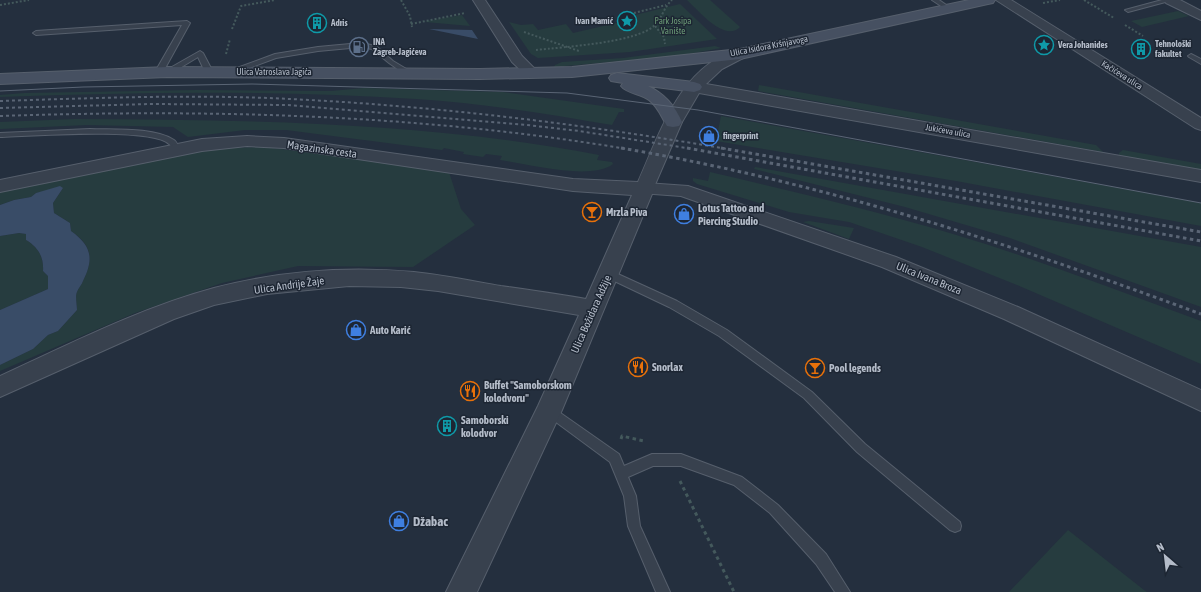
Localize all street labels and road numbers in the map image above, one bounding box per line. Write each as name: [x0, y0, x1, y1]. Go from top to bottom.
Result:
street label: Ulica Isidora Kršnjavoga: [729, 34, 809, 58]
street label: Kačićeva ulica: [1100, 58, 1144, 92]
street label: Ulica Vatroslava Jagića: [236, 67, 312, 77]
street label: Jukićeva ulica: [925, 122, 971, 140]
street label: Magazinska cesta: [286, 138, 358, 160]
street label: Ulica Ivana Broza: [895, 259, 963, 297]
street label: Ulica Božidara Adžije: [568, 273, 614, 355]
street label: Ulica Andrije Žaje: [253, 274, 325, 296]

